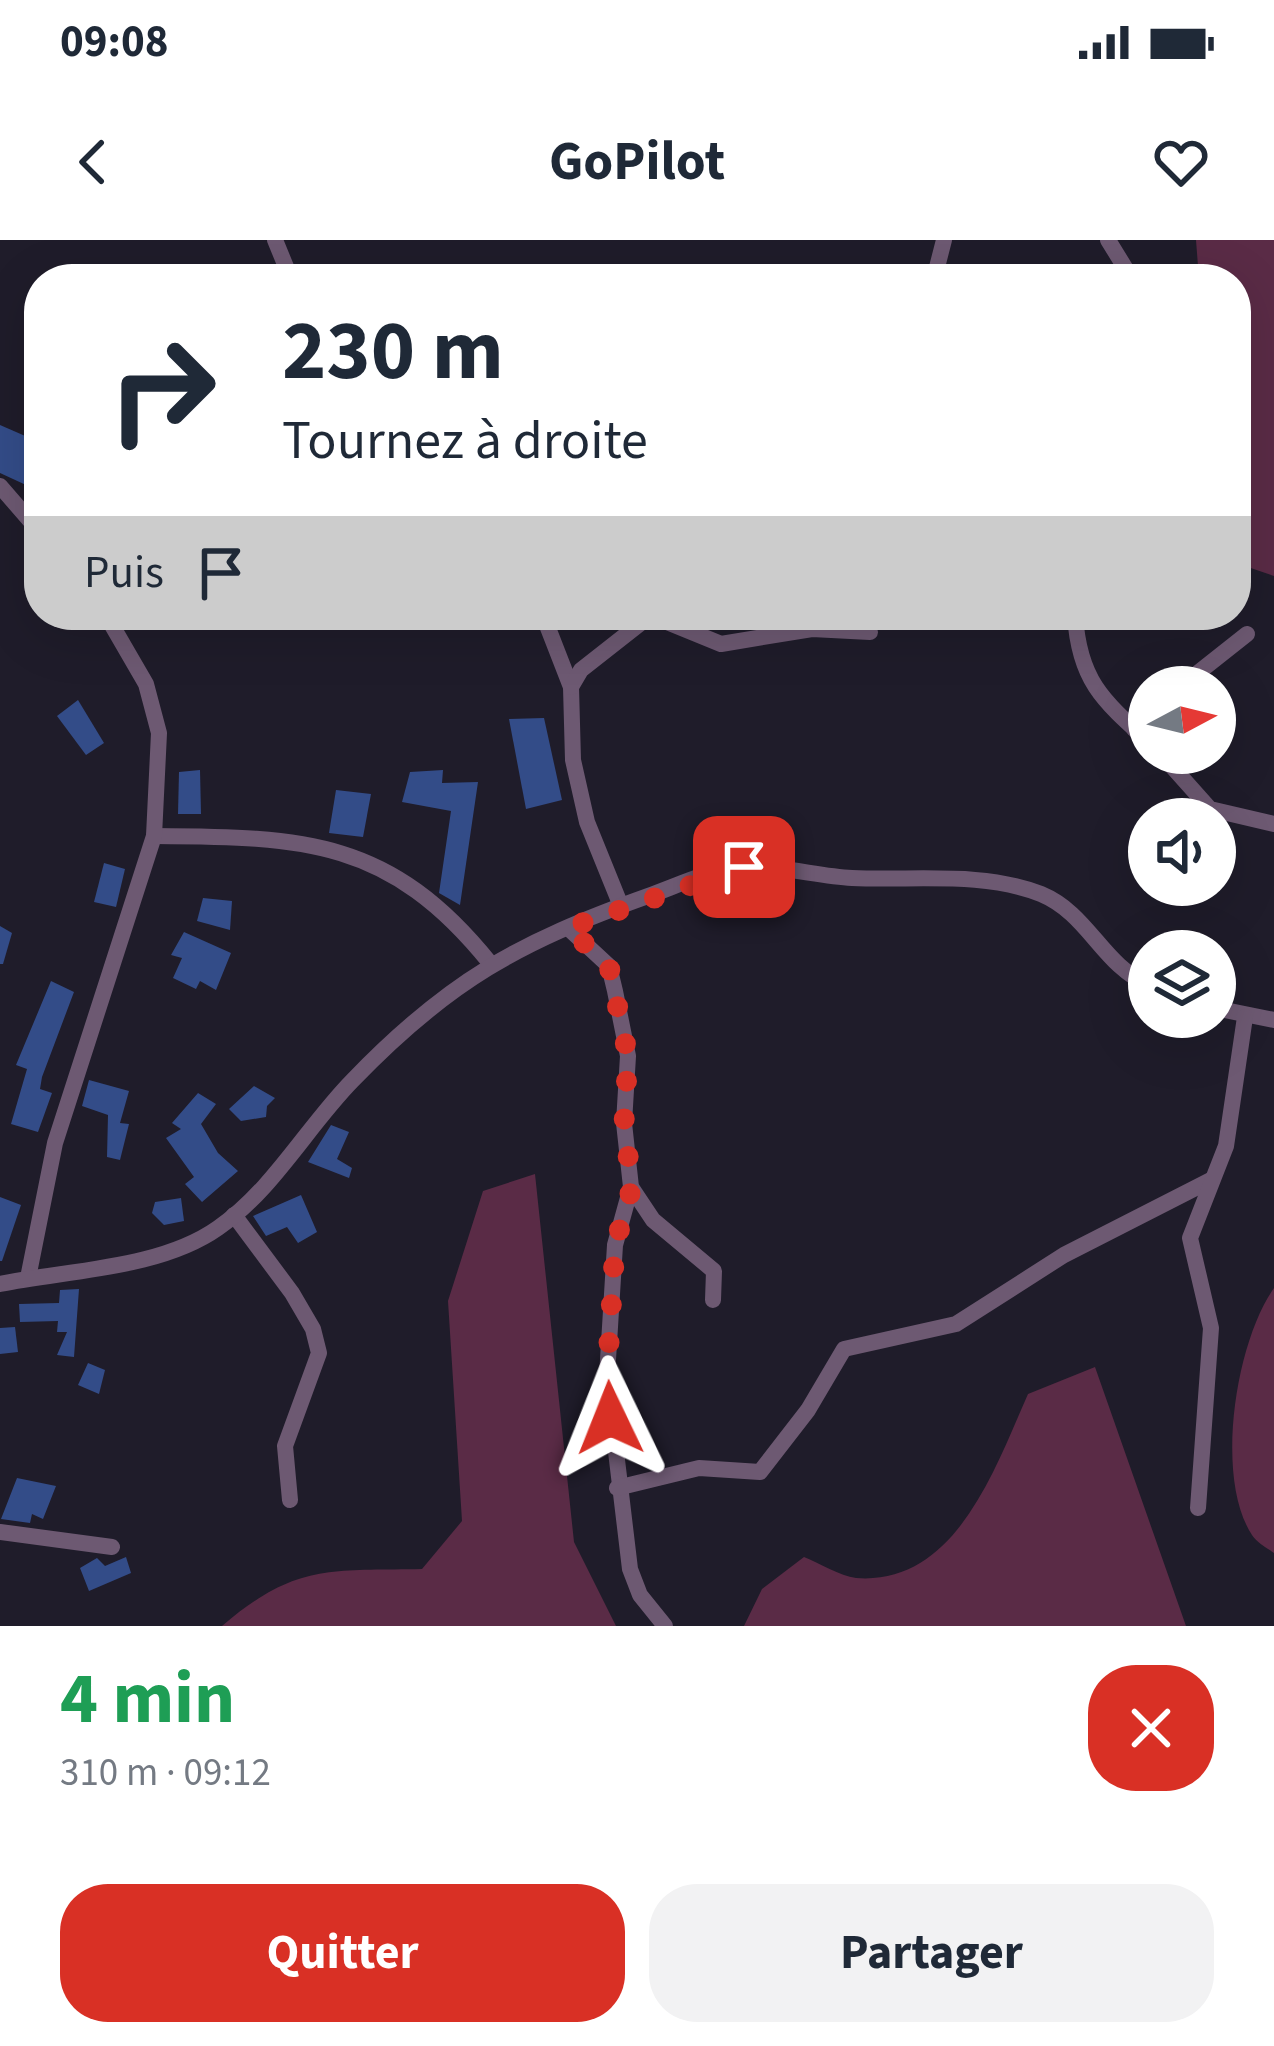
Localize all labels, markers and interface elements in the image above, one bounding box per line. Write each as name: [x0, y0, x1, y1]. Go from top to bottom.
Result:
text: 09:08: [60, 10, 169, 74]
text: GoPilot: [549, 124, 725, 201]
icon: back: [60, 129, 126, 195]
icon: heart: [1148, 129, 1214, 195]
text: 230 m: [282, 292, 504, 412]
icon: right: [84, 312, 240, 468]
text: Tournez à droite: [282, 403, 648, 480]
icon: arrive: [188, 540, 254, 606]
text: Puis: [84, 541, 164, 605]
north arrow: [1128, 666, 1236, 774]
map controls: [1128, 666, 1236, 1038]
button: sound: [1128, 798, 1236, 906]
pin: [693, 816, 795, 918]
icon: arrive: [711, 834, 777, 900]
button: layers: [1128, 930, 1236, 1038]
position arrow: [547, 1355, 673, 1481]
text: 4 min: [60, 1648, 235, 1751]
button: close: [1088, 1665, 1214, 1791]
text: 310 m · 09:12: [60, 1745, 271, 1801]
button: Quitter: [60, 1884, 625, 2022]
button: Partager: [649, 1884, 1214, 2022]

